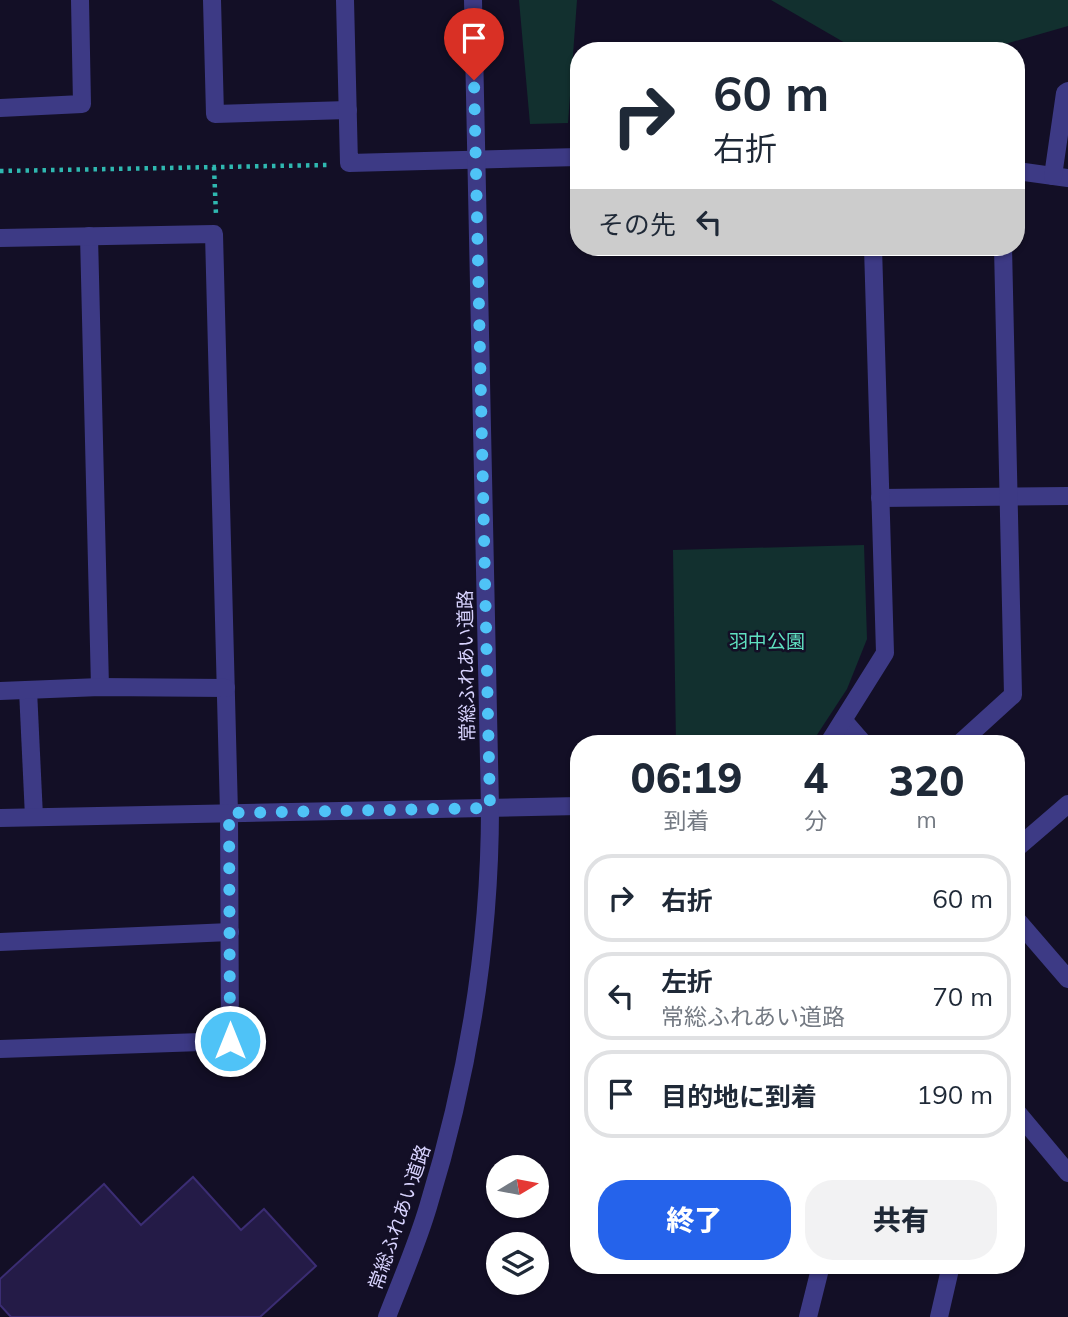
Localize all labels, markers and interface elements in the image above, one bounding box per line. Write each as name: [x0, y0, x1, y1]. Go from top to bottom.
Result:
pin: [444, 8, 504, 80]
icon: arrive: [455, 19, 493, 57]
text: 60 m: [713, 62, 829, 123]
icon: right: [598, 70, 689, 161]
text: 右折: [713, 128, 777, 168]
icon: left: [690, 203, 728, 241]
text: その先: [598, 208, 676, 241]
street label: 常総ふれあい道路: [453, 590, 479, 742]
park label: 羽中公園: [729, 629, 805, 653]
text: 06:19: [631, 751, 742, 804]
text: 4: [803, 751, 828, 804]
text: 320: [889, 754, 964, 807]
text: m: [916, 805, 937, 834]
text: 到着: [663, 806, 709, 835]
text: 分: [804, 806, 827, 835]
icon: right: [602, 879, 640, 917]
text: 60 m: [932, 882, 993, 915]
text: 右折: [661, 884, 713, 917]
text: 左折: [661, 965, 713, 998]
icon: left: [602, 977, 640, 1015]
text: 70 m: [932, 980, 993, 1013]
text: 常総ふれあい道路: [661, 1002, 845, 1031]
position arrow: [193, 1004, 267, 1078]
icon: arrive: [602, 1075, 640, 1113]
text: 190 m: [917, 1078, 993, 1111]
text: 目的地に到着: [661, 1080, 817, 1113]
street label: 常総ふれあい道路: [363, 1141, 435, 1293]
north arrow: [486, 1155, 550, 1218]
map controls: [486, 1155, 549, 1295]
button: 終了: [598, 1180, 791, 1260]
button: 共有: [805, 1180, 997, 1260]
button: layers: [486, 1232, 549, 1295]

